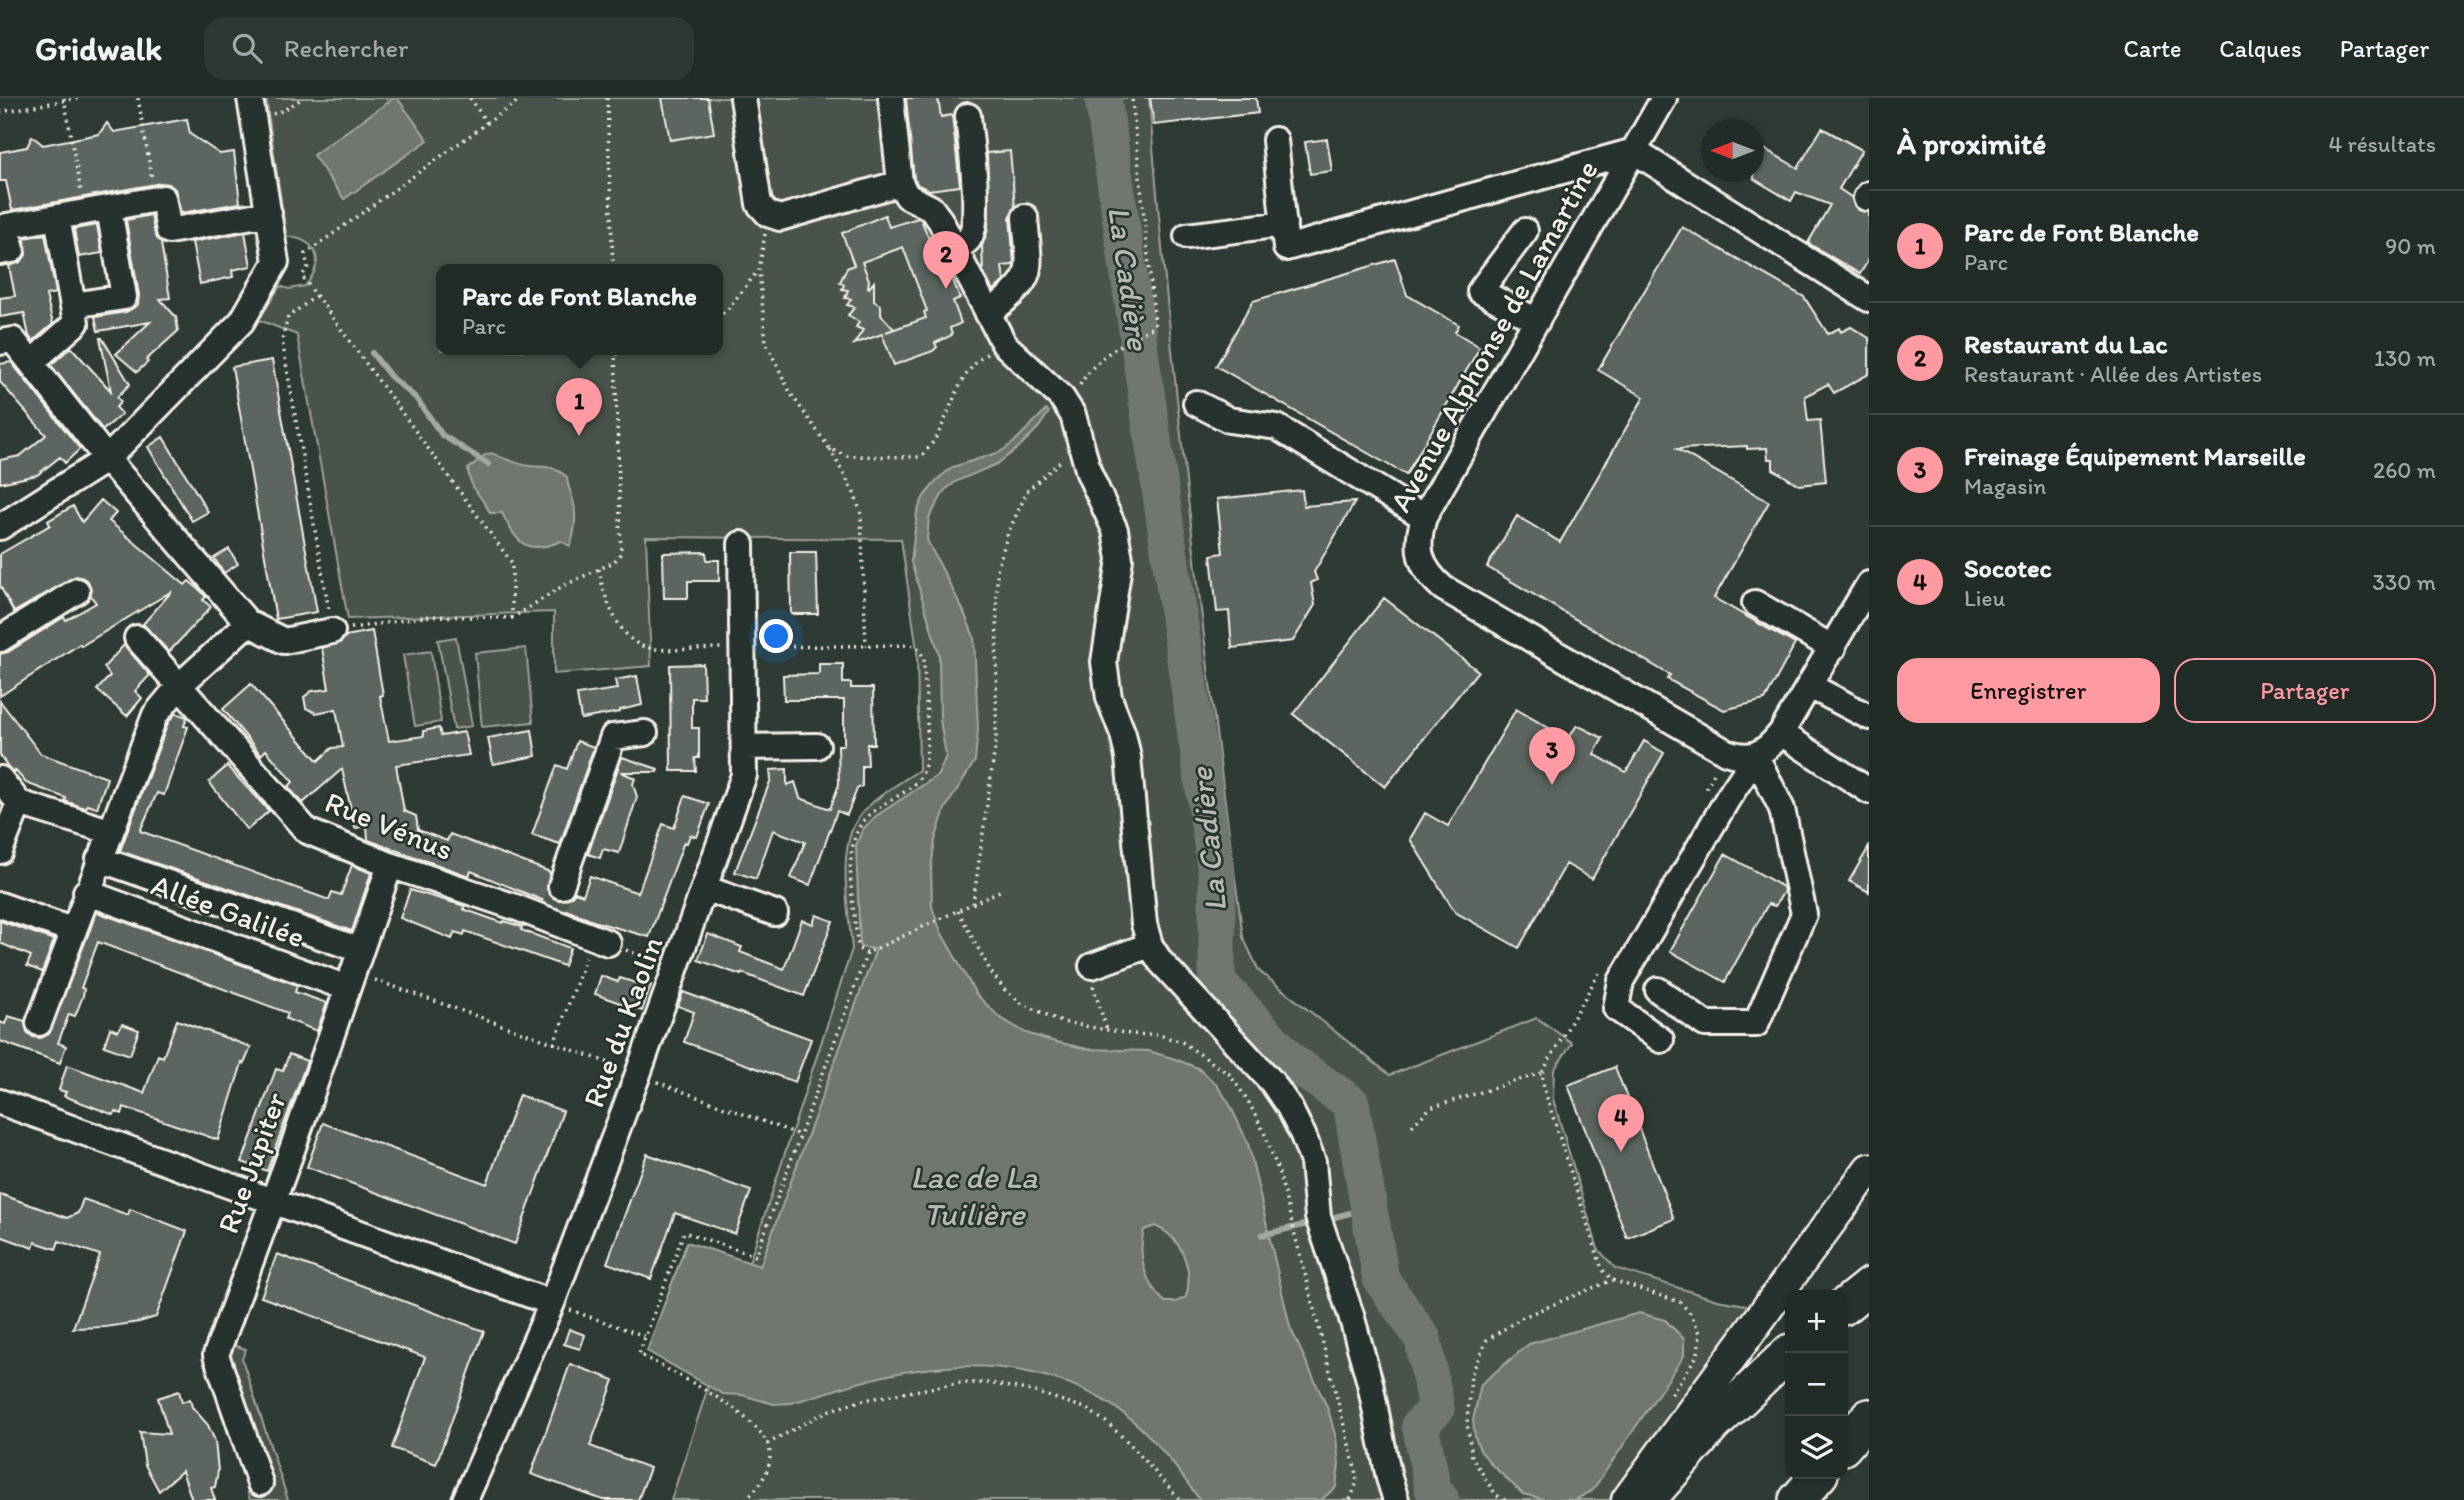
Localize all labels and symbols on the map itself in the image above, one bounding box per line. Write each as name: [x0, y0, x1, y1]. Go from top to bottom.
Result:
north arrow: [1701, 119, 1764, 182]
street label: Avenue Alphonse de Lamartine: [1381, 153, 1606, 518]
water label: La Cadière: [1100, 204, 1158, 354]
pin: 2: [923, 231, 969, 289]
pin: 1: [556, 378, 602, 436]
your location: [759, 619, 793, 653]
pin: 3: [1529, 727, 1575, 785]
water label: La Cadière: [1181, 764, 1234, 914]
street label: Rue Vénus: [320, 783, 459, 868]
street label: Allée Galilée: [147, 866, 310, 955]
street label: Rue du Kaolin: [575, 931, 671, 1112]
street label: Rue Jupiter: [209, 1087, 294, 1238]
pin: 4: [1598, 1094, 1644, 1152]
water label: Lac de La Tuilière: [910, 1158, 1038, 1233]

